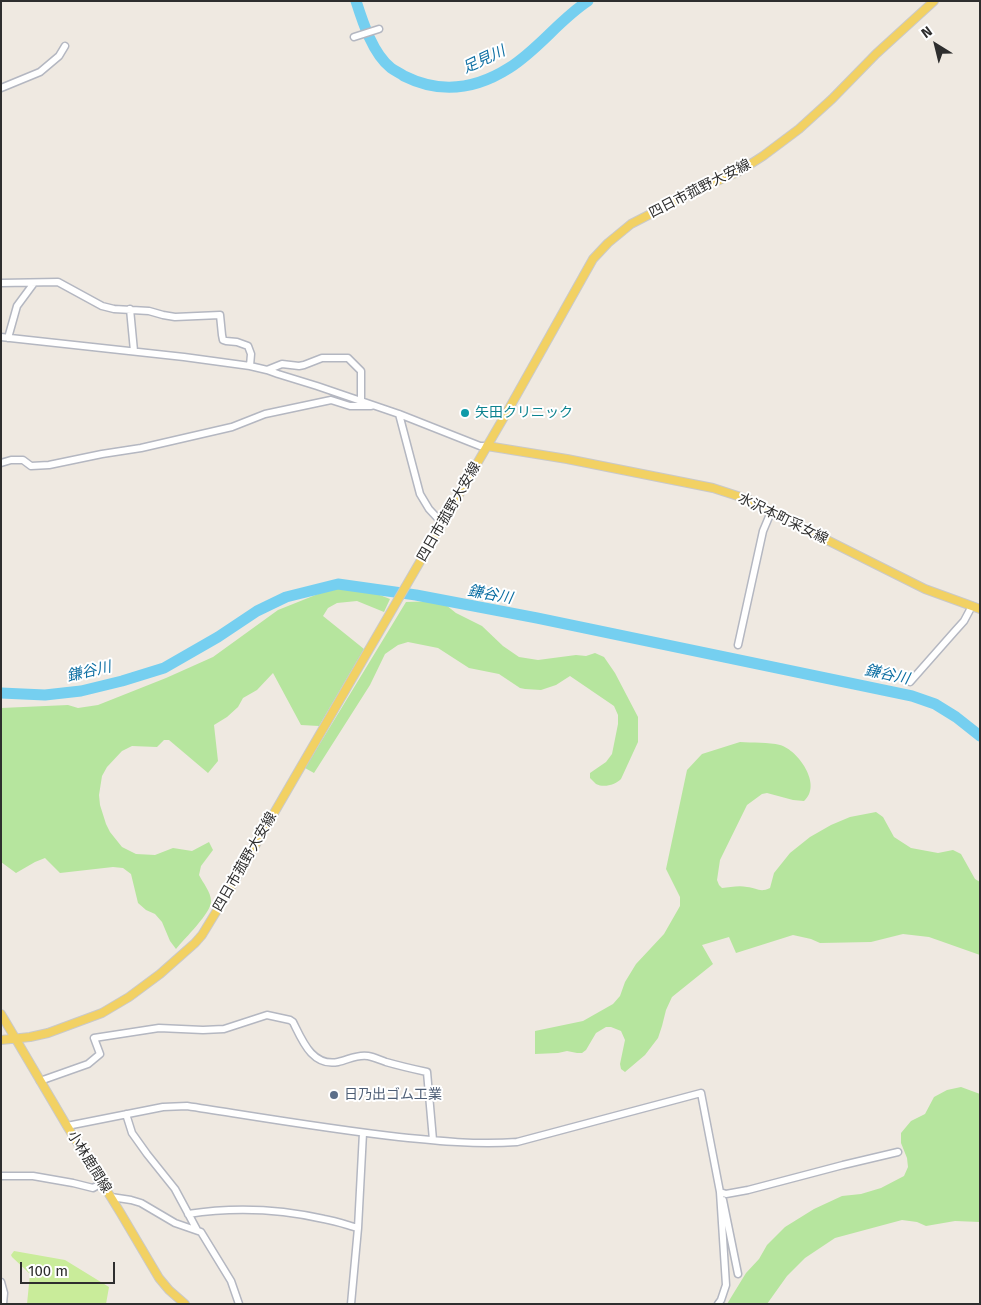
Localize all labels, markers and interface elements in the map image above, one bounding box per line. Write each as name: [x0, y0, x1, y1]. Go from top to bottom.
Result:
north arrow: [911, 20, 961, 70]
text: N: [918, 23, 936, 42]
water label: 足見川: [460, 42, 508, 78]
street label: 四日市菰野大安線: [646, 156, 754, 222]
place label: 矢田クリニック: [475, 405, 573, 421]
marker: 矢田クリニック: [459, 407, 471, 419]
street label: 四日市菰野大安線: [414, 459, 484, 565]
street label: 水沢本町采女線: [735, 490, 831, 548]
water label: 鎌谷川: [466, 582, 514, 608]
water label: 鎌谷川: [65, 658, 113, 686]
water label: 鎌谷川: [863, 662, 911, 688]
street label: 四日市菰野大安線: [210, 809, 280, 915]
place label: 日乃出ゴム工業: [344, 1087, 442, 1103]
marker: 日乃出ゴム工業: [328, 1089, 340, 1101]
street label: 小林鹿間線: [63, 1128, 115, 1196]
scale bar: [22, 1252, 118, 1284]
text: 100 m: [28, 1262, 68, 1280]

